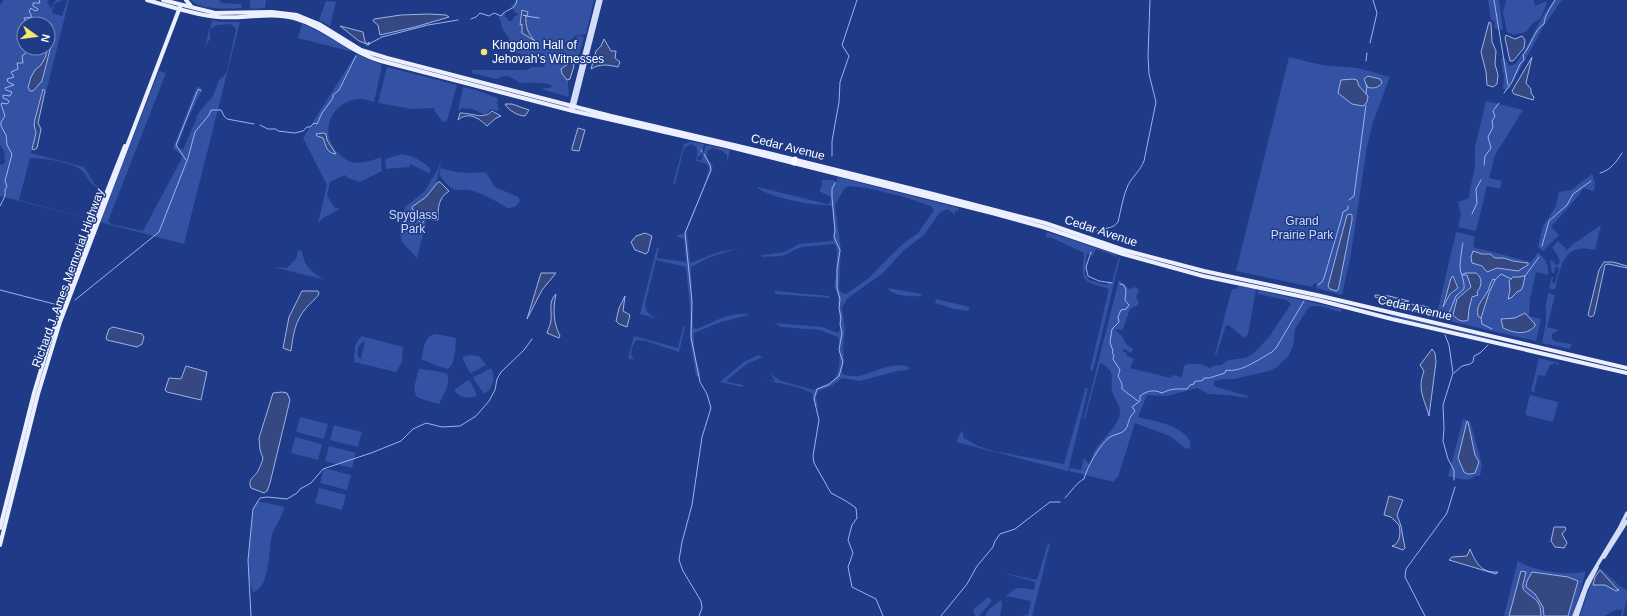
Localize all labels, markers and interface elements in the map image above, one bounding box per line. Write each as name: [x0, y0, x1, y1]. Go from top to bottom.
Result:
north arrow: [16, 16, 56, 56]
text: N: [39, 33, 52, 44]
place label: Kingdom Hall of Jehovah's Witnesses: [492, 38, 604, 66]
marker: Kingdom Hall of Jehovah's Witnesses: [479, 47, 489, 57]
street label: Cedar Avenue: [750, 131, 827, 163]
street label: Richard J. Ames Memorial Highway: [29, 187, 107, 369]
park label: Spyglass Park: [389, 208, 437, 236]
street label: Cedar Avenue: [1063, 213, 1140, 249]
park label: Grand Prairie Park: [1271, 214, 1334, 242]
street label: Cedar Avenue: [1376, 293, 1454, 323]

